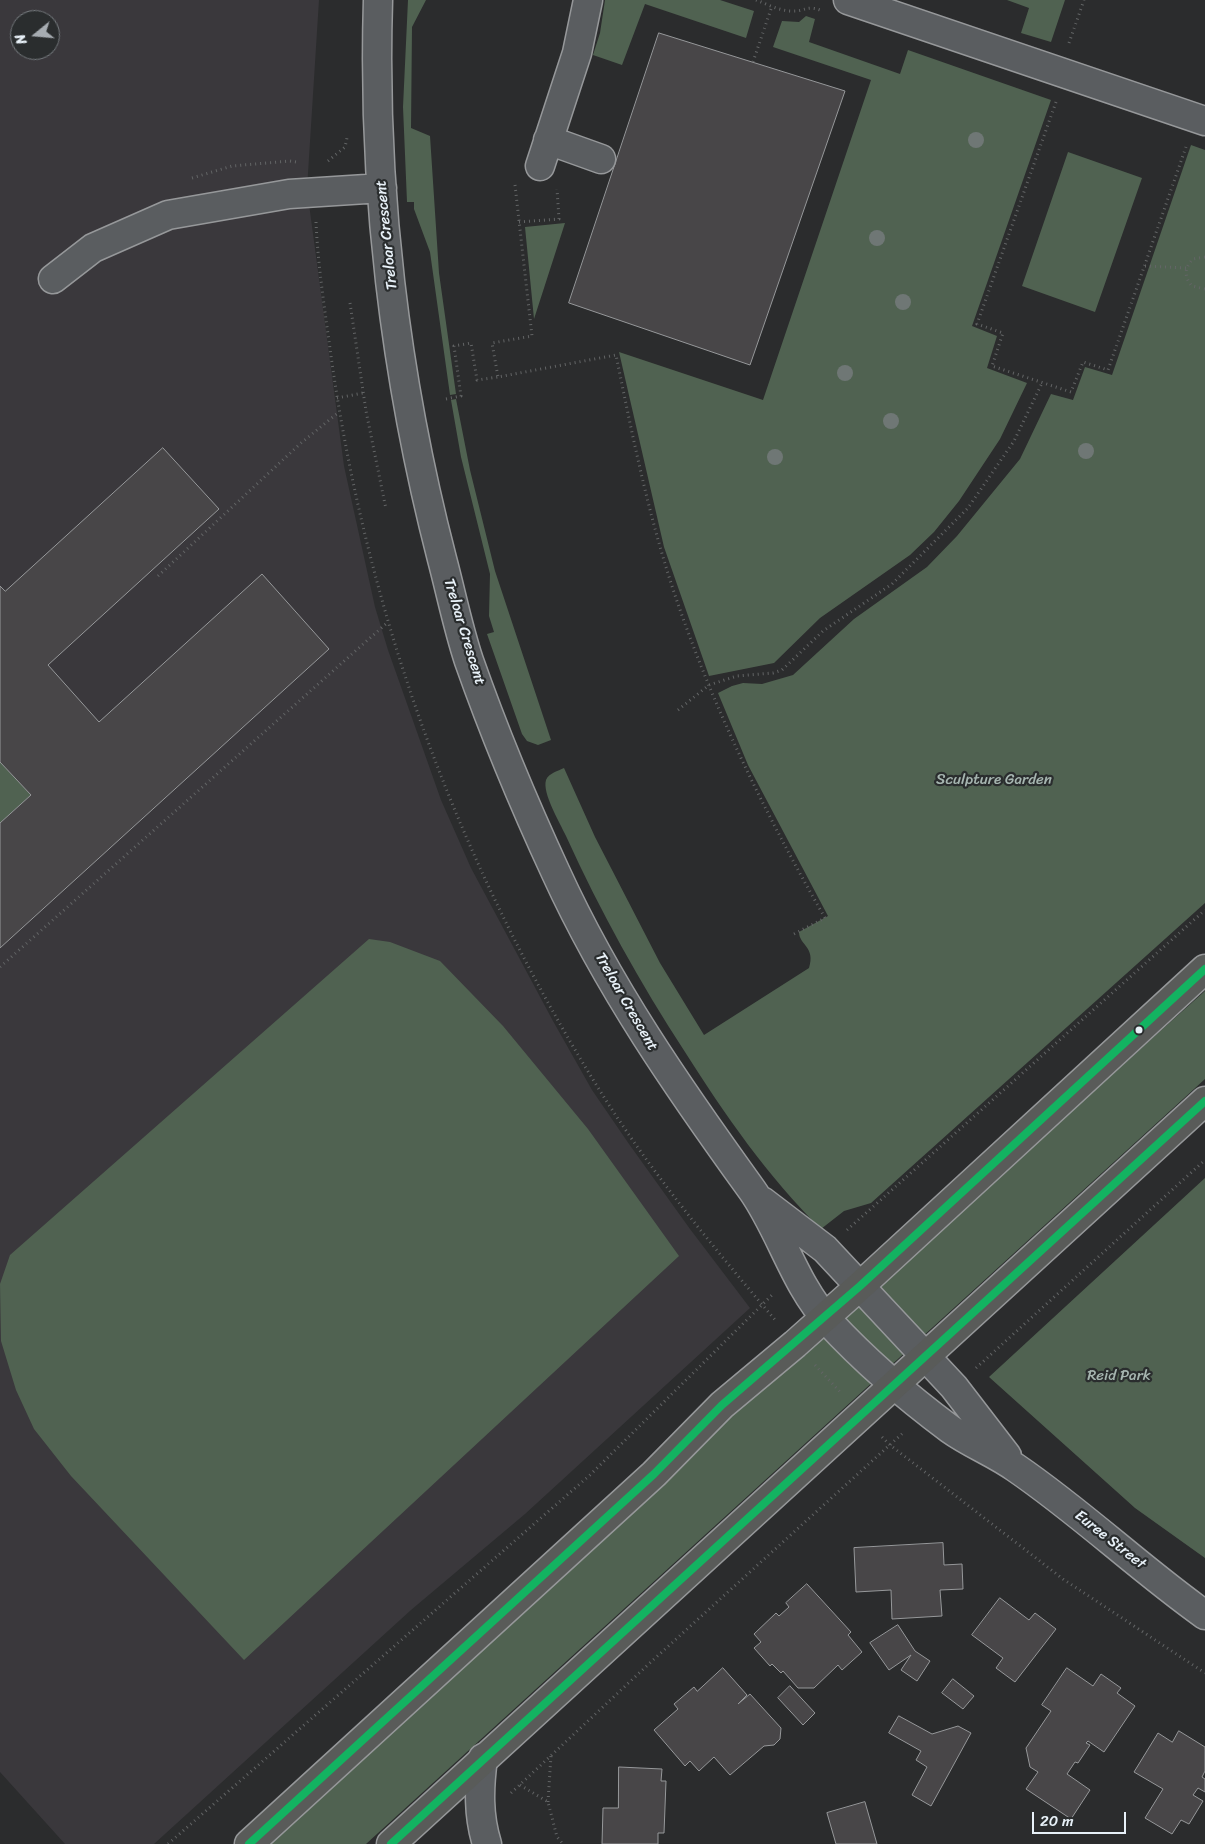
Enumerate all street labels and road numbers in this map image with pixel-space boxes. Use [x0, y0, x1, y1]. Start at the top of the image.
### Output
street label: Treloar Crescent [372, 179, 402, 291]
street label: Treloar Crescent [439, 577, 489, 687]
street label: Treloar Crescent [591, 950, 661, 1054]
street label: Euree Street [1071, 1507, 1149, 1573]

